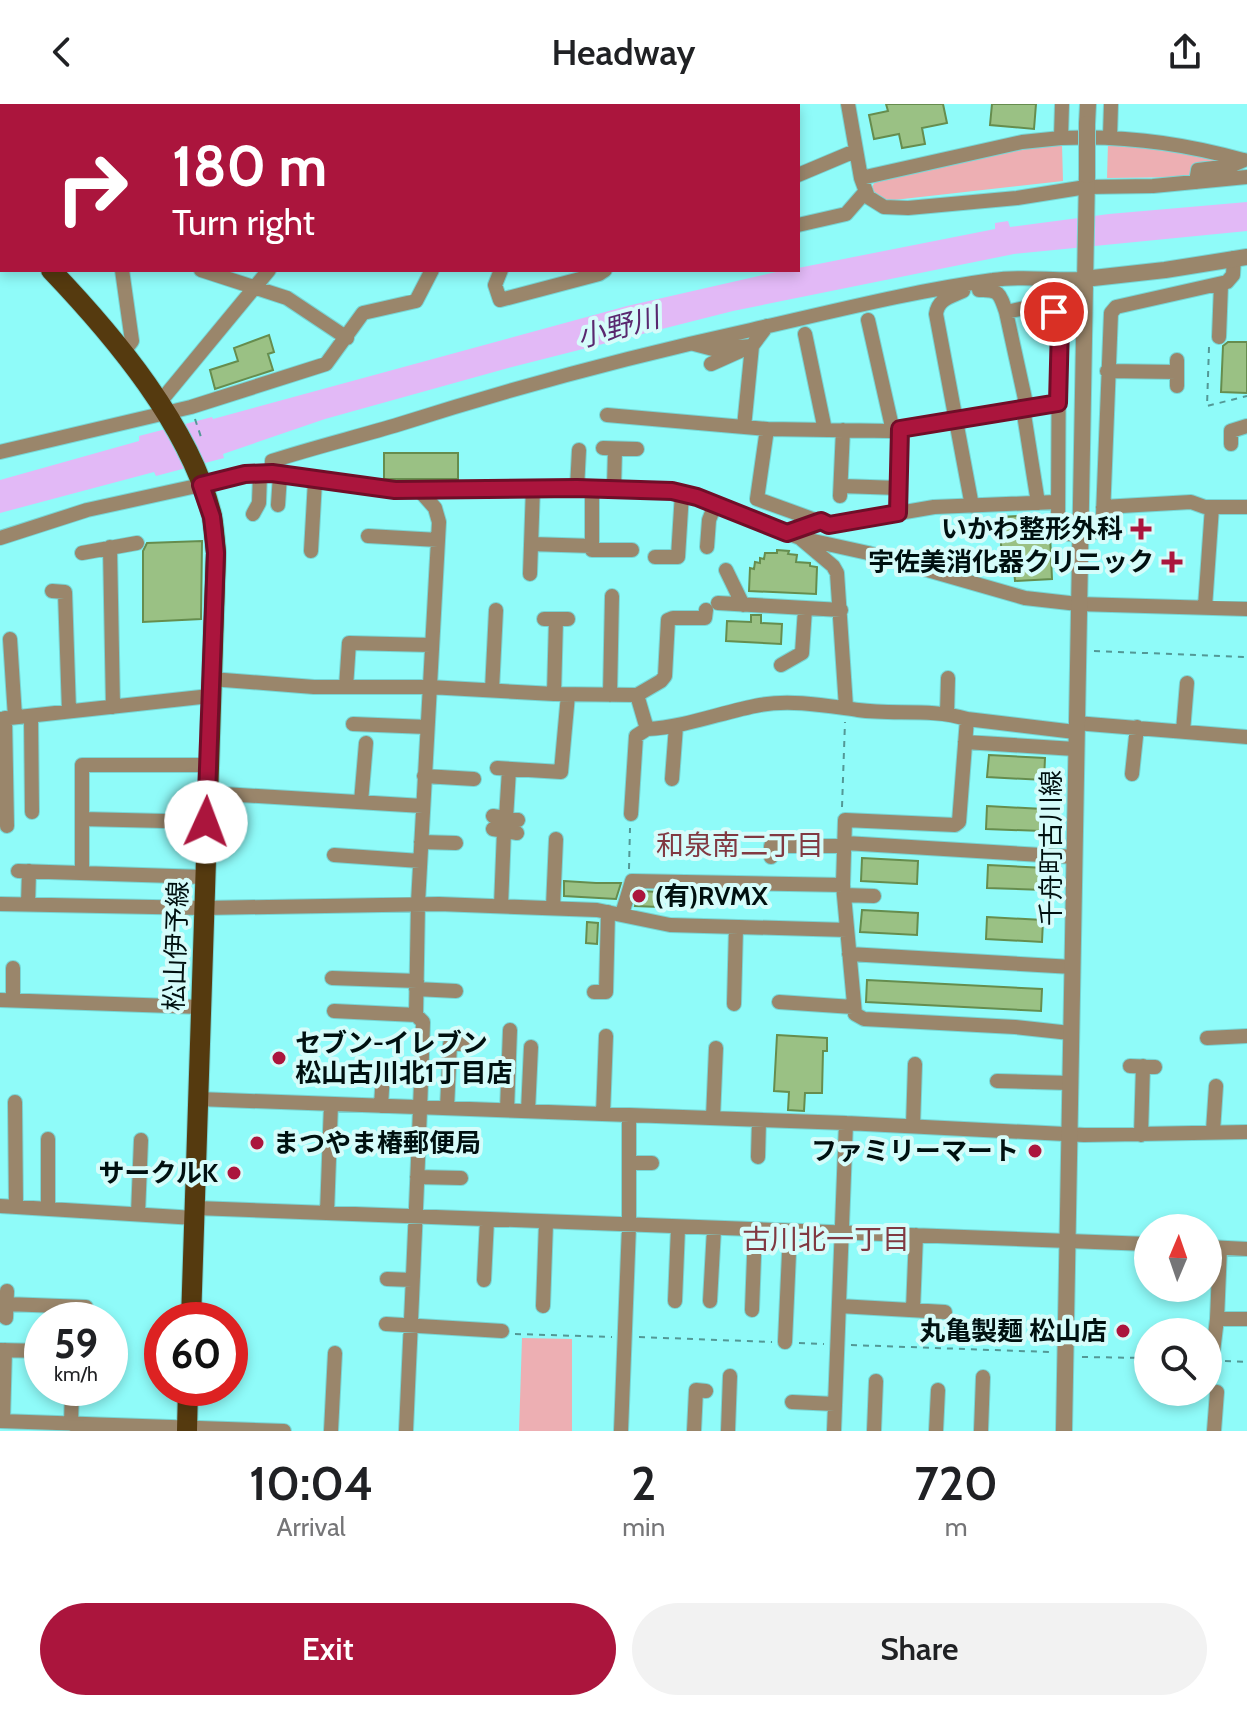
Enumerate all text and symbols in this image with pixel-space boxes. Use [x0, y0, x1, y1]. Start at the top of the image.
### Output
icon: back [40, 30, 84, 74]
text: Headway [552, 30, 695, 74]
icon: share [1163, 30, 1207, 74]
text: 180 m [172, 132, 327, 200]
icon: right [40, 136, 144, 240]
text: Turn right [172, 200, 315, 244]
pin [1020, 278, 1088, 346]
icon: arrive [1032, 290, 1076, 334]
water label: 小野川 [573, 299, 666, 354]
place label: いかわ整形外科 [941, 513, 1123, 545]
marker: いかわ整形外科 [1130, 518, 1152, 540]
place label: 宇佐美消化器クリニック [868, 546, 1154, 578]
marker: 宇佐美消化器クリニック [1161, 551, 1183, 573]
street label: 千舟町古川線 [1035, 770, 1067, 926]
position arrow [164, 780, 248, 864]
district label: 和泉南二丁目 [656, 828, 824, 862]
street label: 松山伊予線 [158, 880, 194, 1012]
place label: (有)RVMX [655, 880, 768, 912]
marker: (有)RVMX [630, 887, 648, 905]
place label: セブン-イレブン 松山古川北1丁目店 [295, 1027, 513, 1089]
marker: セブン-イレブン 松山古川北1丁目店 [270, 1049, 288, 1067]
place label: まつやま椿郵便局 [273, 1127, 481, 1159]
marker: まつやま椿郵便局 [248, 1134, 266, 1152]
place label: ファミリーマート [811, 1135, 1019, 1167]
marker: ファミリーマート [1026, 1142, 1044, 1160]
place label: サークルK [98, 1157, 219, 1189]
marker: サークルK [225, 1164, 243, 1182]
north arrow [1134, 1214, 1222, 1302]
map controls [1134, 1214, 1222, 1406]
district label: 古川北一丁目 [742, 1222, 910, 1256]
speed limit sign: 60 [144, 1302, 248, 1406]
place label: 丸亀製麺 松山店 [919, 1315, 1107, 1347]
button: search [1134, 1318, 1222, 1406]
text: 59 [54, 1319, 98, 1368]
marker: 丸亀製麺 松山店 [1114, 1322, 1132, 1340]
text: km/h [54, 1362, 98, 1386]
text: 10:04 [249, 1454, 373, 1512]
text: 2 [631, 1454, 656, 1512]
text: 720 [914, 1454, 998, 1512]
text: Arrival [277, 1511, 346, 1543]
text: min [622, 1511, 665, 1543]
text: m [945, 1511, 967, 1543]
button: Exit [40, 1603, 616, 1695]
button: Share [632, 1603, 1207, 1695]

